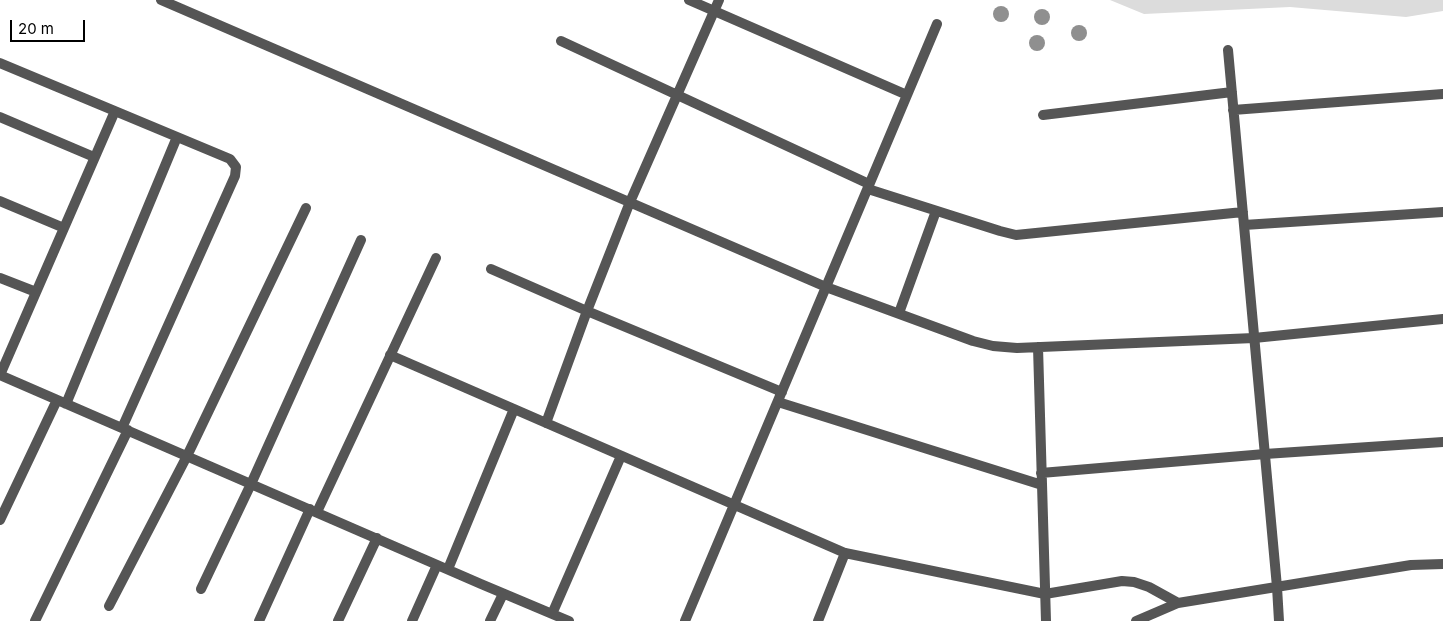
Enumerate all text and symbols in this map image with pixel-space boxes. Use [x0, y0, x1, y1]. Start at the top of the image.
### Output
scale bar [12, 10, 88, 42]
text: 20 m [18, 19, 54, 38]

